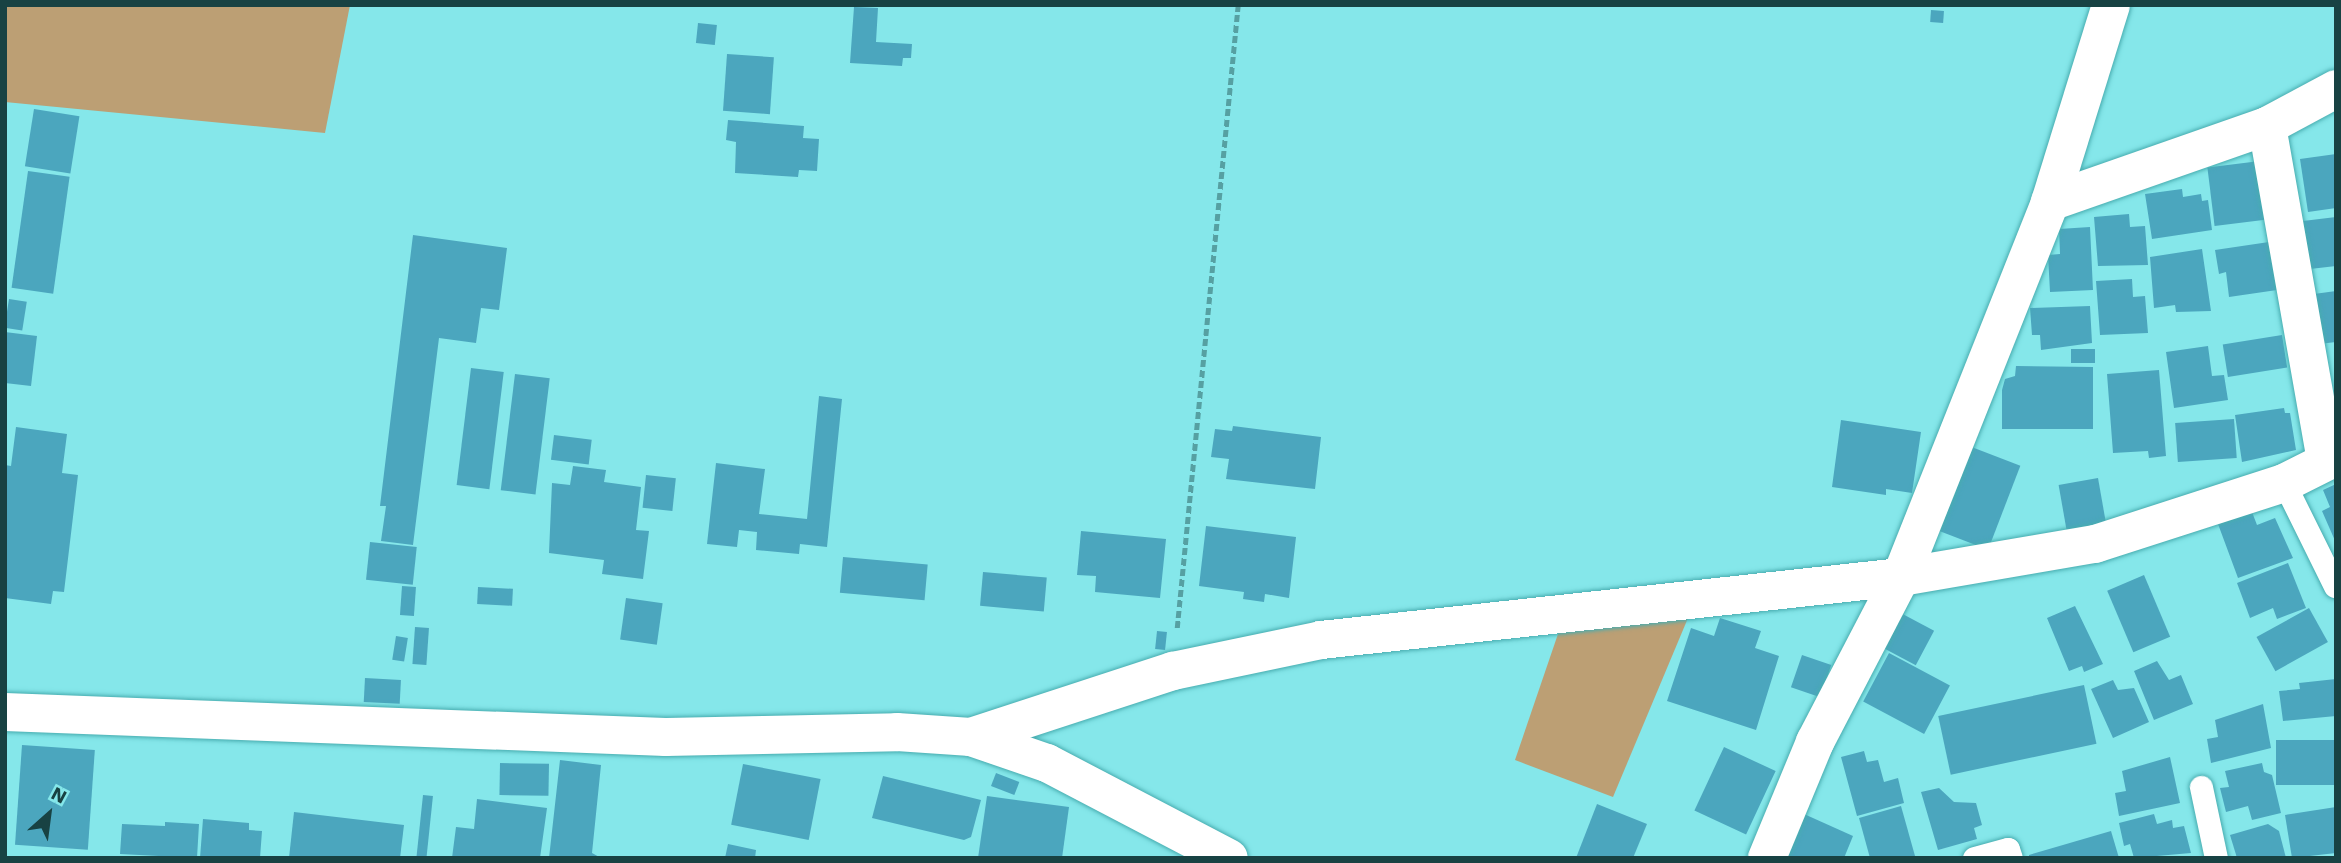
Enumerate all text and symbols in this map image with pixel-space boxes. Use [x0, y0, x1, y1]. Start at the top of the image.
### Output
north arrow [14, 779, 84, 849]
text: N [47, 782, 71, 808]

